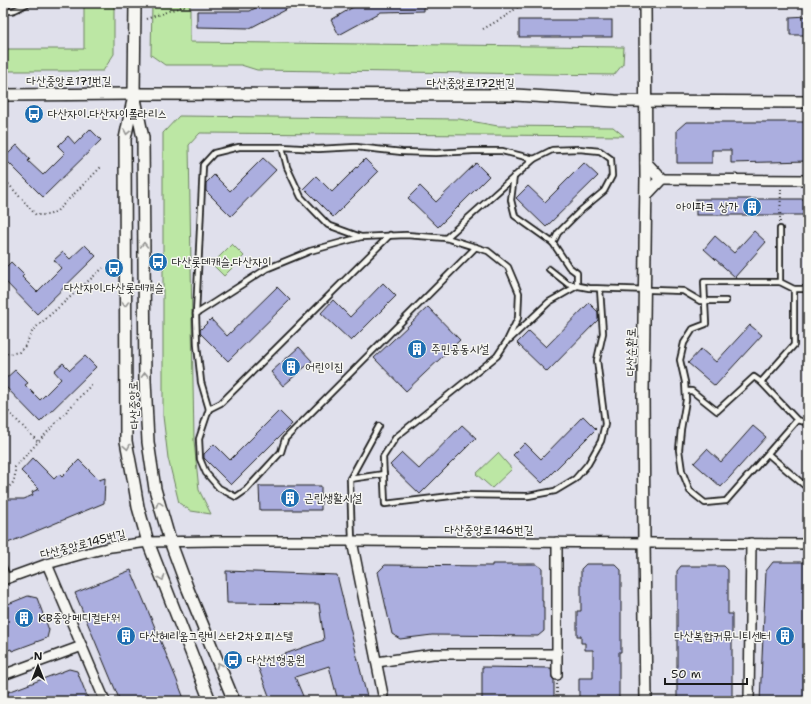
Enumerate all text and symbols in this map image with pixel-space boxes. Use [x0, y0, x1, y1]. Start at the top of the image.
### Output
street label: 다산중앙로171번길 [27, 73, 112, 89]
street label: 다산중앙로172번길 [427, 75, 515, 91]
bus stop icon: 다산자이.다산자이폴라리스 [23, 103, 45, 125]
place label: 다산자이.다산자이폴라리스 [48, 106, 167, 122]
one-way arrow [123, 129, 131, 135]
building icon: 아이파크 상가 [741, 196, 763, 218]
place label: 아이파크 상가 [676, 199, 738, 215]
one-way arrow [140, 242, 148, 248]
bus stop icon: 다산롯데캐슬.다산자이 [147, 251, 169, 273]
place label: 다산롯데캐슬.다산자이 [172, 254, 272, 270]
bus stop icon: 다산자이.다산롯데캐슬 [103, 257, 125, 279]
place label: 다산자이.다산롯데캐슬 [64, 280, 164, 296]
one-way arrow [121, 301, 129, 307]
street label: 다산순환로 [623, 328, 639, 376]
building icon: 주민공동시설 [406, 338, 428, 360]
place label: 주민공동시설 [431, 341, 489, 357]
building icon: 어린이집 [280, 356, 302, 378]
place label: 어린이집 [305, 359, 344, 375]
one-way arrow [141, 372, 149, 378]
street label: 다산중앙로 [125, 381, 143, 429]
one-way arrow [122, 444, 131, 451]
building icon: 근린생활시설 [279, 487, 301, 509]
place label: 근린생활시설 [304, 490, 362, 506]
one-way arrow [155, 501, 164, 508]
street label: 다산중앙로146번길 [445, 522, 534, 538]
street label: 다산중앙로145번길 [39, 526, 128, 562]
one-way arrow [157, 575, 165, 582]
building icon: KB중앙메디컬타워 [13, 607, 35, 629]
place label: KB중앙메디컬타워 [38, 610, 120, 626]
building icon: 다산헤리움그랑비스타2차오피스텔 [115, 625, 137, 647]
building icon: 다산복합커뮤니티센터 [774, 625, 796, 647]
place label: 다산헤리움그랑비스타2차오피스텔 [140, 628, 294, 644]
place label: 다산복합커뮤니티센터 [674, 628, 771, 644]
north arrow [18, 646, 58, 686]
text: N [34, 649, 43, 664]
bus stop icon: 다산선형공원 [222, 649, 244, 671]
place label: 다산선형공원 [247, 652, 305, 668]
scale bar [665, 660, 747, 686]
one-way arrow [216, 662, 224, 669]
text: 50 m [671, 666, 701, 682]

